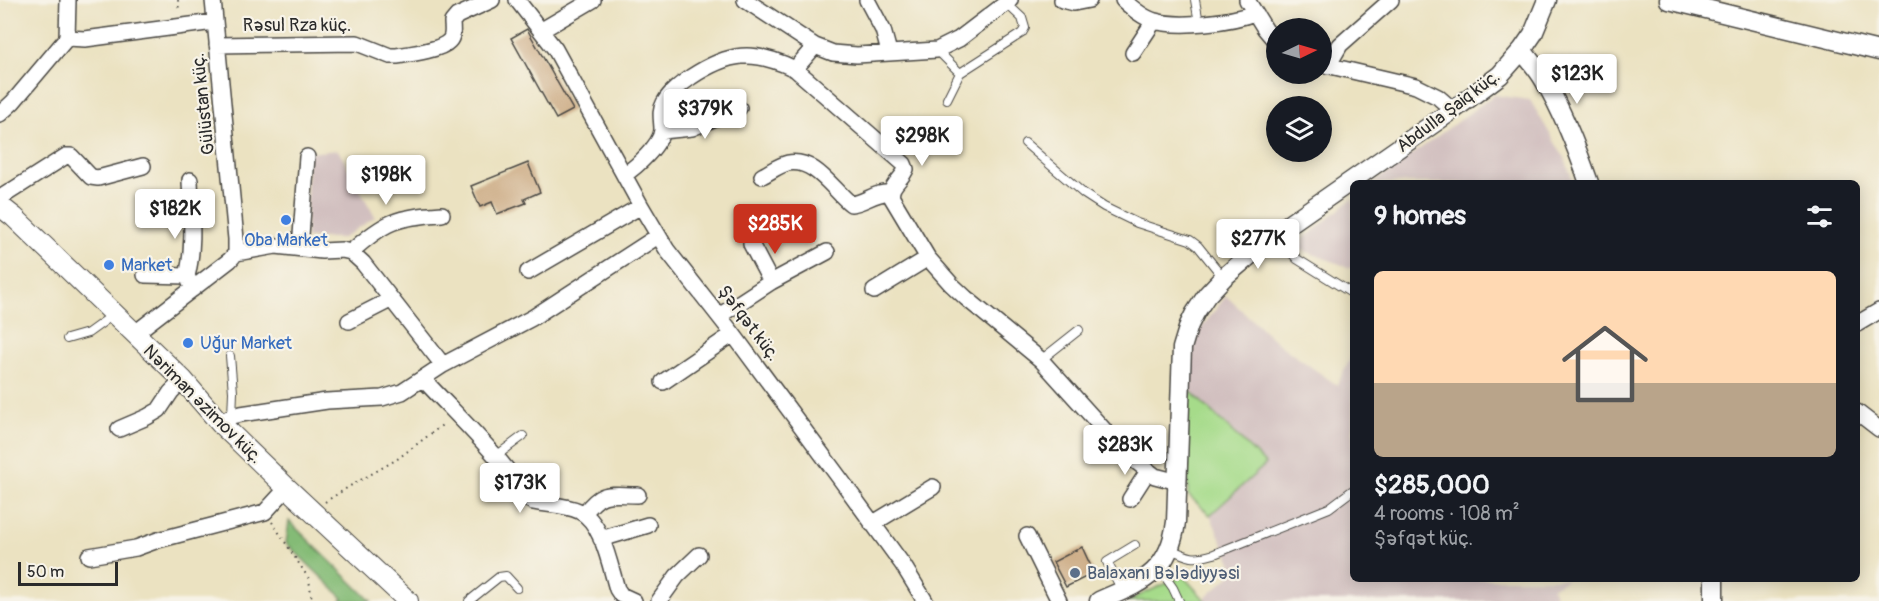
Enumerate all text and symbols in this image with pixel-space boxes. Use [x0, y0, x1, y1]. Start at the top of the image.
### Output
street label: Rəsul Rza küç. [243, 14, 351, 37]
north arrow [1266, 18, 1332, 84]
map controls [1266, 18, 1332, 162]
street label: Gülüstan küç. [187, 52, 220, 156]
pin: $123K [1535, 54, 1619, 105]
text: $123K [1551, 61, 1603, 86]
street label: Abdulla Şaiq küç. [1392, 65, 1505, 158]
pin: $379K [663, 89, 747, 140]
text: $379K [678, 96, 732, 121]
button: layers [1266, 96, 1332, 162]
pin: $298K [880, 116, 964, 167]
text: $298K [895, 123, 949, 148]
pin: $198K [344, 155, 428, 206]
text: $198K [360, 162, 412, 187]
pin: $182K [133, 189, 217, 240]
text: $182K [149, 196, 201, 221]
text: 9 homes [1374, 200, 1466, 232]
icon: filters [1803, 200, 1836, 233]
pin: $285K [733, 204, 817, 255]
text: $285K [748, 211, 803, 236]
marker: Oba Market [279, 213, 293, 227]
pin: $277K [1216, 219, 1300, 270]
text: $277K [1230, 226, 1286, 251]
place label: Oba Market [244, 229, 329, 252]
place label: Market [121, 254, 173, 277]
marker: Market [102, 258, 116, 272]
street label: Şəfqət küç. [713, 281, 785, 366]
icon: home [1551, 310, 1659, 418]
place label: Uğur Market [200, 332, 293, 355]
marker: Uğur Market [181, 336, 195, 350]
street label: Nəriman Əzimov küç. [138, 340, 267, 469]
pin: $283K [1083, 425, 1167, 476]
text: $283K [1097, 432, 1153, 457]
pin: $173K [478, 463, 562, 514]
text: $285,000 [1374, 469, 1490, 501]
text: $173K [494, 470, 546, 495]
text: 4 rooms · 108 m² [1374, 501, 1520, 526]
text: Şəfqət küç. [1374, 526, 1473, 551]
scale bar [18, 559, 118, 586]
text: 50 m [27, 562, 64, 582]
place label: Balaxanı Bələdiyyəsi [1087, 562, 1240, 585]
marker: Balaxanı Bələdiyyəsi [1068, 566, 1082, 580]

